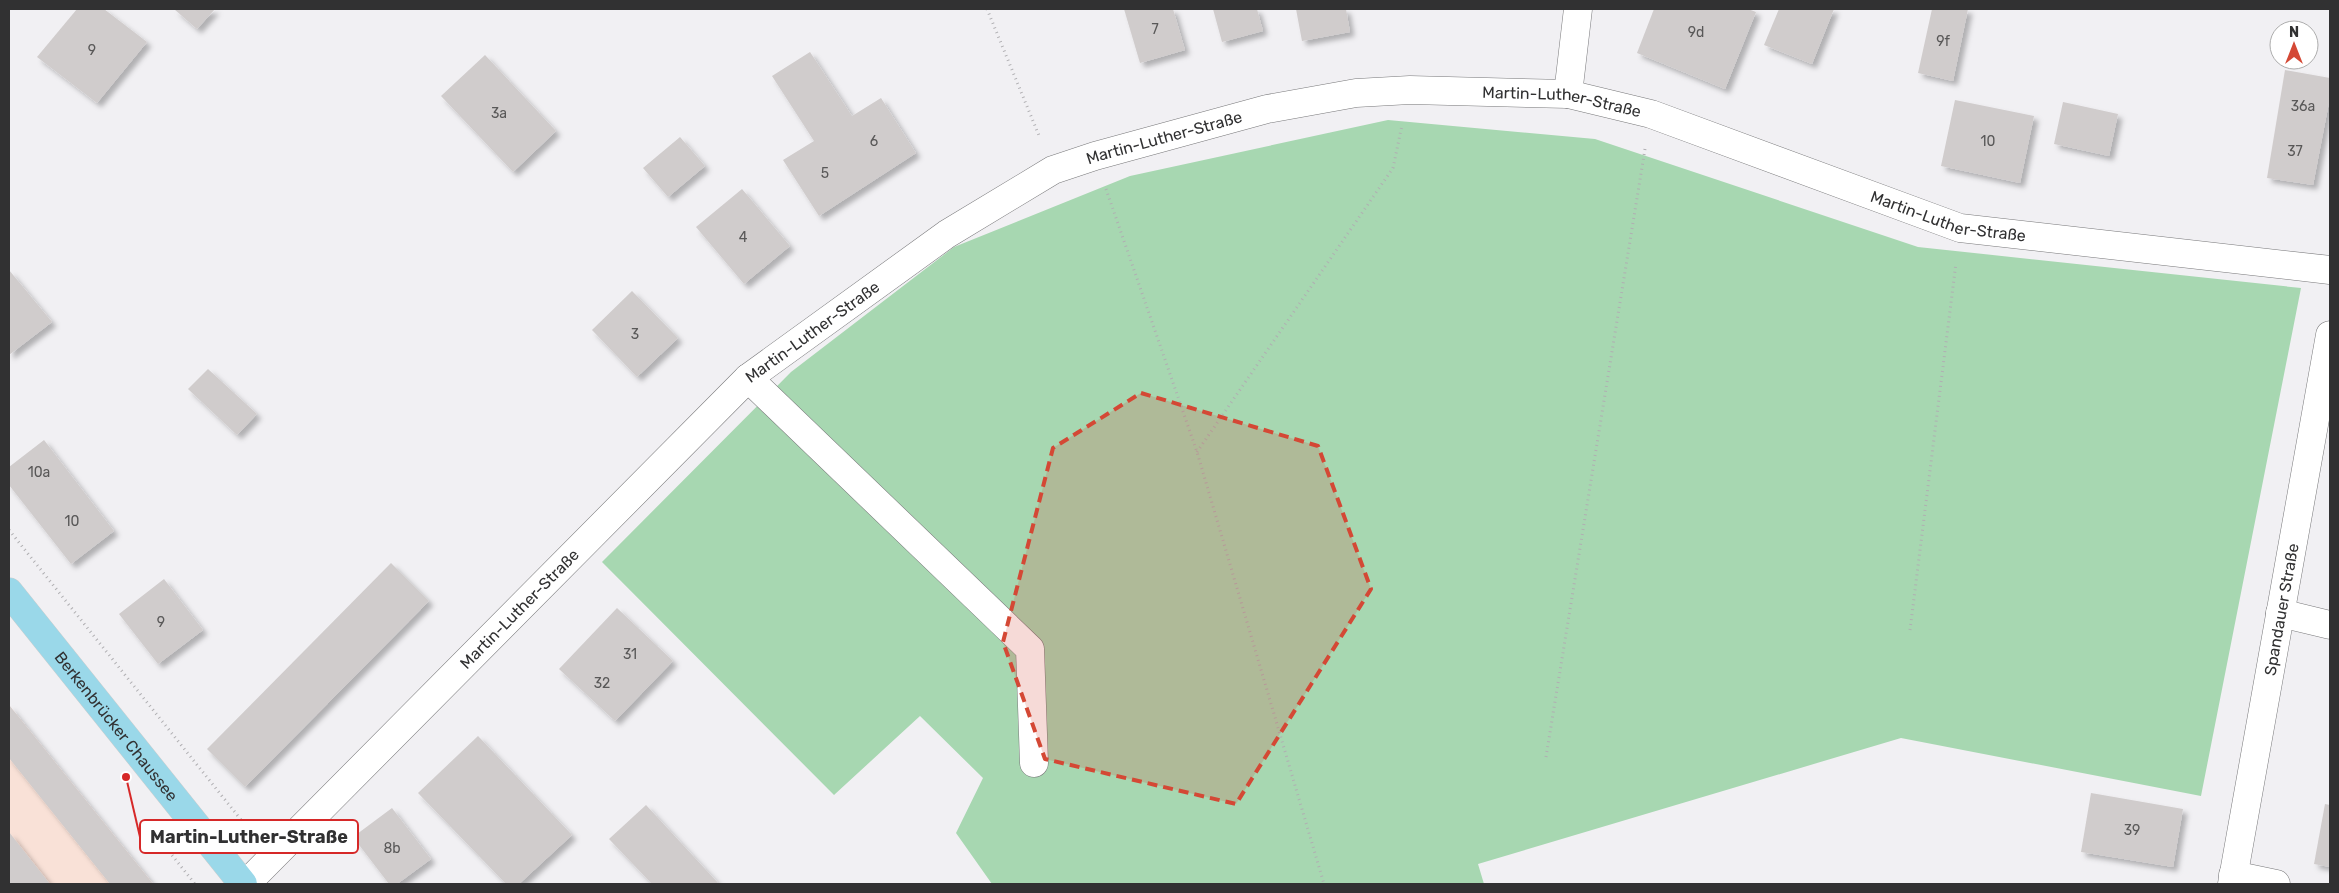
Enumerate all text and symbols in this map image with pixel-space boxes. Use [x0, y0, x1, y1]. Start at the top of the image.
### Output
north arrow [2269, 20, 2319, 70]
house number: 7 [1151, 21, 1159, 38]
house number: 9d [1688, 24, 1704, 41]
text: N [2289, 24, 2299, 41]
house number: 9f [1936, 33, 1950, 50]
house number: 9 [88, 42, 96, 59]
street label: Martin-Luther-Straße [1482, 82, 1643, 121]
house number: 36a [2291, 98, 2315, 115]
house number: 3a [491, 105, 507, 122]
street label: Martin-Luther-Straße [1084, 107, 1244, 168]
house number: 6 [870, 133, 878, 150]
house number: 10 [1981, 133, 1996, 150]
house number: 37 [2287, 143, 2303, 160]
house number: 5 [821, 165, 829, 182]
street label: Martin-Luther-Straße [1868, 186, 2027, 245]
house number: 4 [739, 229, 748, 246]
street label: Martin-Luther-Straße [741, 277, 883, 386]
house number: 3 [631, 326, 639, 343]
house number: 10a [28, 464, 50, 481]
house number: 10 [65, 513, 80, 530]
street label: Spandauer Straße [2260, 542, 2302, 677]
street label: Martin-Luther-Straße [456, 545, 583, 672]
house number: 9 [157, 614, 165, 631]
house number: 31 [623, 646, 637, 663]
street label: Berkenbrücker Chaussee [51, 648, 182, 805]
house number: 32 [594, 675, 610, 692]
callout: Martin-Luther-Straße [140, 820, 358, 853]
house number: 39 [2124, 822, 2140, 839]
text: Martin-Luther-Straße [150, 826, 348, 848]
house number: 8b [383, 840, 401, 857]

